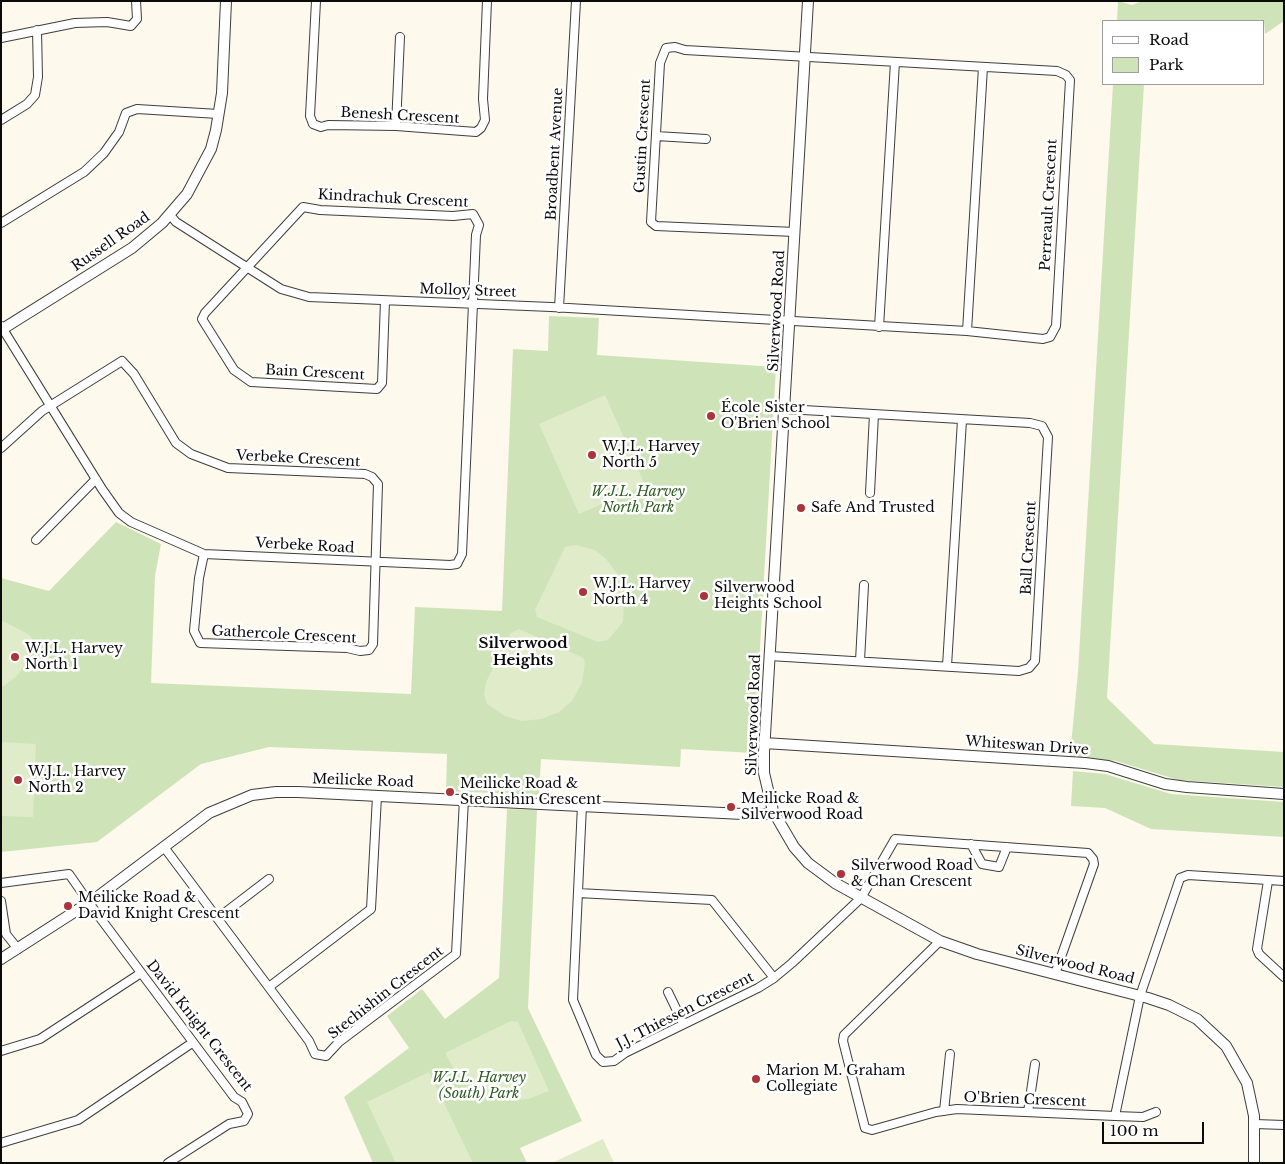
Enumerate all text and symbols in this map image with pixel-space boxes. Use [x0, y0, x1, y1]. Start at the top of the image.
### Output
legend [1102, 20, 1265, 85]
text: Road [1149, 30, 1189, 49]
text: Park [1149, 55, 1184, 74]
street label: Gustin Crescent [632, 79, 654, 193]
street label: Broadbent Avenue [543, 87, 567, 221]
street label: Benesh Crescent [340, 104, 460, 128]
street label: Perreault Crescent [1037, 139, 1061, 271]
street label: Kindrachuk Crescent [317, 187, 469, 211]
street label: Russell Road [69, 209, 153, 275]
street label: Silverwood Road [765, 250, 789, 372]
street label: Molloy Street [419, 281, 517, 301]
street label: Bain Crescent [265, 362, 365, 384]
place label: École Sister O'Brien School [721, 400, 830, 432]
marker: École Sister O'Brien School [705, 410, 717, 422]
place label: W.J.L. Harvey North 5 [602, 439, 700, 472]
street label: Verbeke Crescent [235, 447, 361, 471]
marker: W.J.L. Harvey North 5 [586, 449, 598, 461]
park label: W.J.L. Harvey North Park [591, 484, 685, 516]
place label: Safe And Trusted [811, 500, 935, 516]
street label: Ball Crescent [1018, 501, 1040, 595]
marker: Safe And Trusted [795, 502, 807, 514]
street label: Verbeke Road [255, 535, 355, 557]
place label: W.J.L. Harvey North 4 [593, 576, 691, 608]
place label: Silverwood Heights School [714, 580, 822, 612]
marker: W.J.L. Harvey North 4 [577, 586, 589, 598]
marker: Silverwood Heights School [698, 590, 710, 602]
street label: Gathercole Crescent [211, 623, 357, 647]
district label: Silverwood Heights [478, 635, 568, 670]
place label: W.J.L. Harvey North 1 [25, 641, 123, 674]
marker: W.J.L. Harvey North 1 [9, 651, 21, 663]
street label: Silverwood Road [743, 654, 765, 776]
street label: Whiteswan Drive [965, 733, 1089, 759]
place label: W.J.L. Harvey North 2 [28, 764, 126, 796]
street label: Meilicke Road [312, 771, 414, 791]
marker: W.J.L. Harvey North 2 [12, 774, 24, 786]
place label: Meilicke Road & Stechishin Crescent [460, 776, 601, 809]
marker: Meilicke Road & Stechishin Crescent [444, 786, 456, 798]
place label: Meilicke Road & Silverwood Road [741, 791, 863, 824]
marker: Meilicke Road & Silverwood Road [725, 801, 737, 813]
place label: Silverwood Road & Chan Crescent [851, 858, 973, 890]
marker: Silverwood Road & Chan Crescent [835, 868, 847, 880]
place label: Meilicke Road & David Knight Crescent [78, 890, 240, 922]
marker: Meilicke Road & David Knight Crescent [62, 900, 74, 912]
street label: Silverwood Road [1014, 942, 1136, 988]
street label: Stechishin Crescent [325, 943, 447, 1043]
street label: David Knight Crescent [143, 957, 255, 1095]
street label: J.J. Thiessen Crescent [613, 969, 757, 1053]
place label: Marion M. Graham Collegiate [766, 1063, 905, 1096]
park label: W.J.L. Harvey (South) Park [432, 1070, 526, 1102]
marker: Marion M. Graham Collegiate [750, 1073, 762, 1085]
street label: O'Brien Crescent [963, 1089, 1087, 1111]
scale bar [1105, 1112, 1208, 1144]
text: 100 m [1110, 1121, 1159, 1140]

